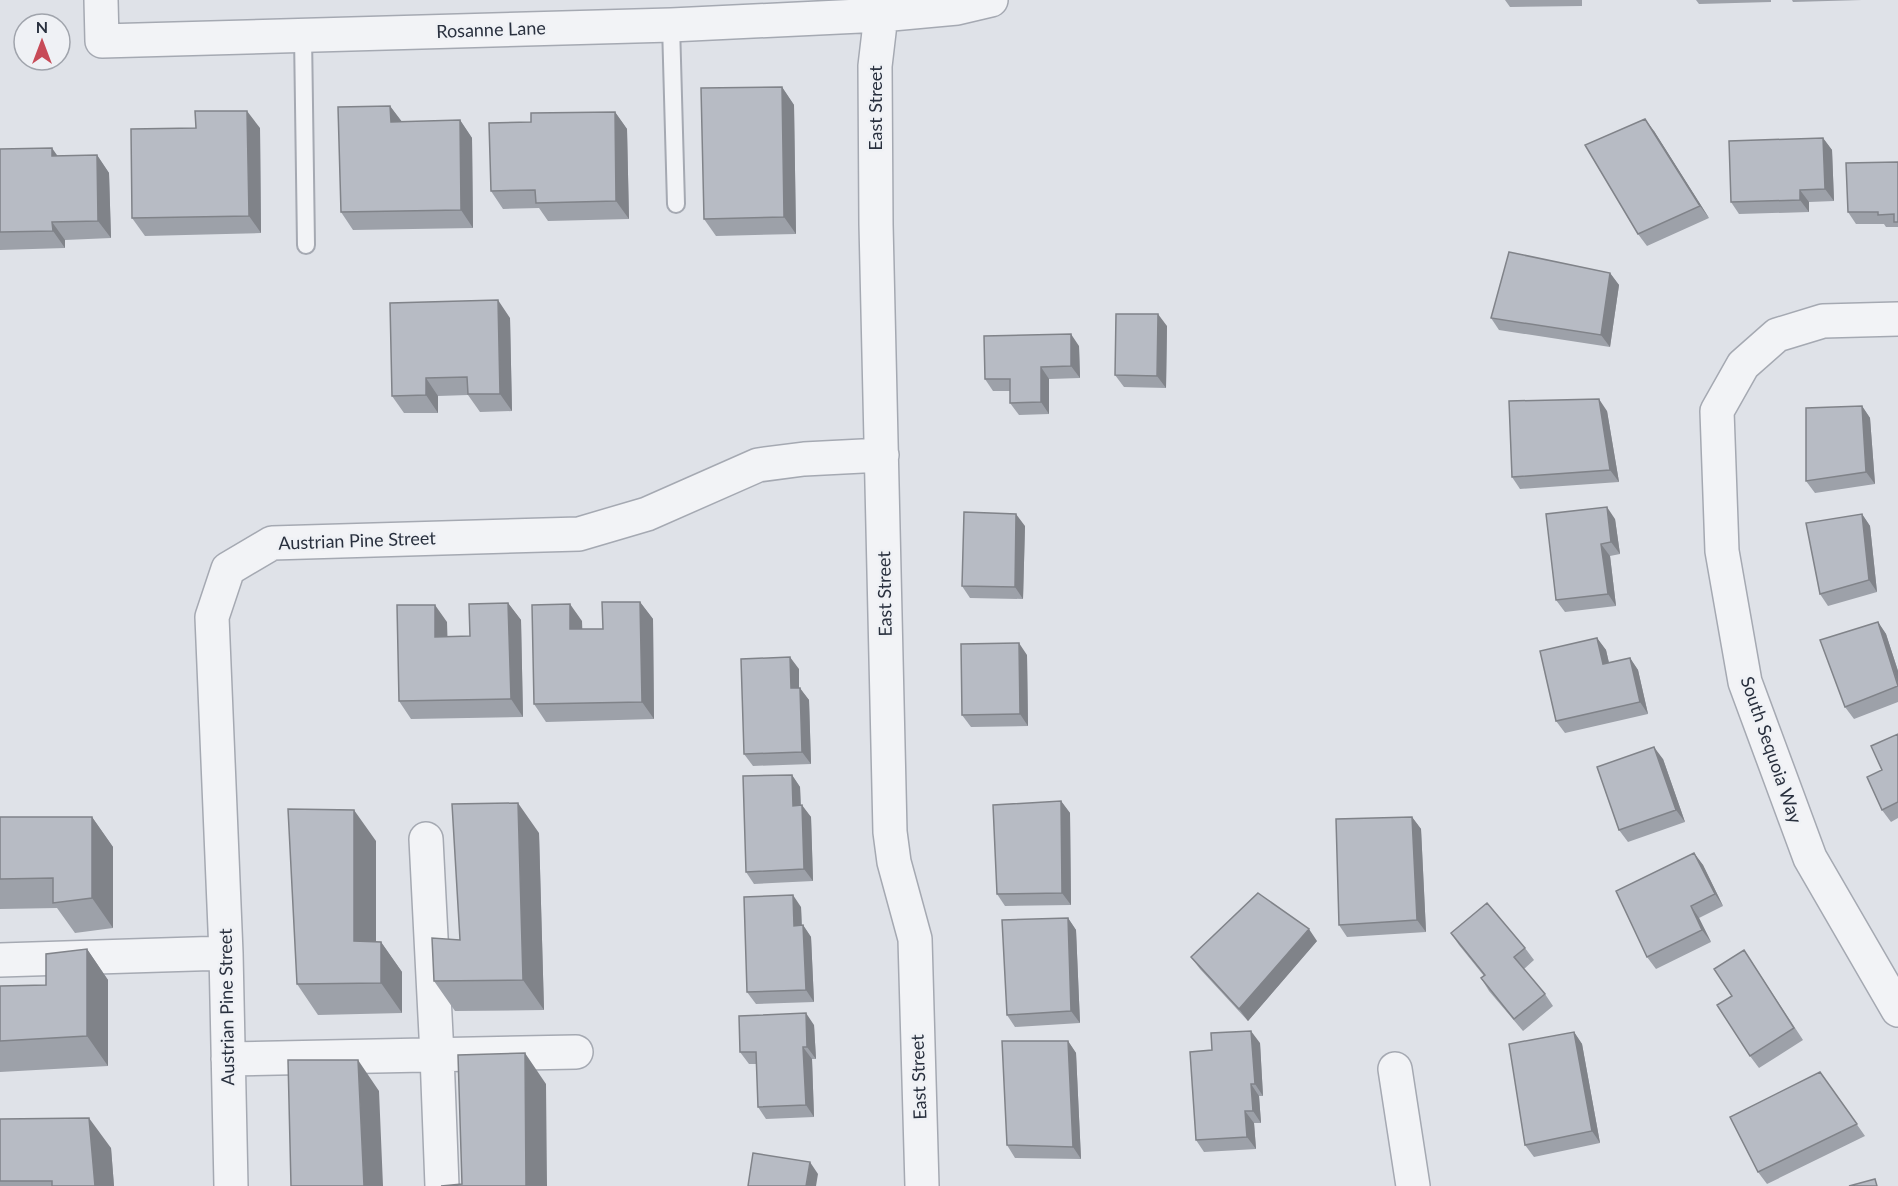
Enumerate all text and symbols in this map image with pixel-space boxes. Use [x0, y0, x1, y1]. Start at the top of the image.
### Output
north arrow [12, 12, 72, 72]
street label: Rosanne Lane [436, 16, 546, 42]
text: N [36, 17, 48, 36]
street label: East Street [864, 65, 886, 151]
street label: Austrian Pine Street [278, 526, 437, 554]
street label: East Street [872, 551, 896, 637]
street label: South Sequoia Way [1736, 673, 1808, 827]
street label: Austrian Pine Street [214, 928, 238, 1086]
street label: East Street [905, 1033, 930, 1120]

